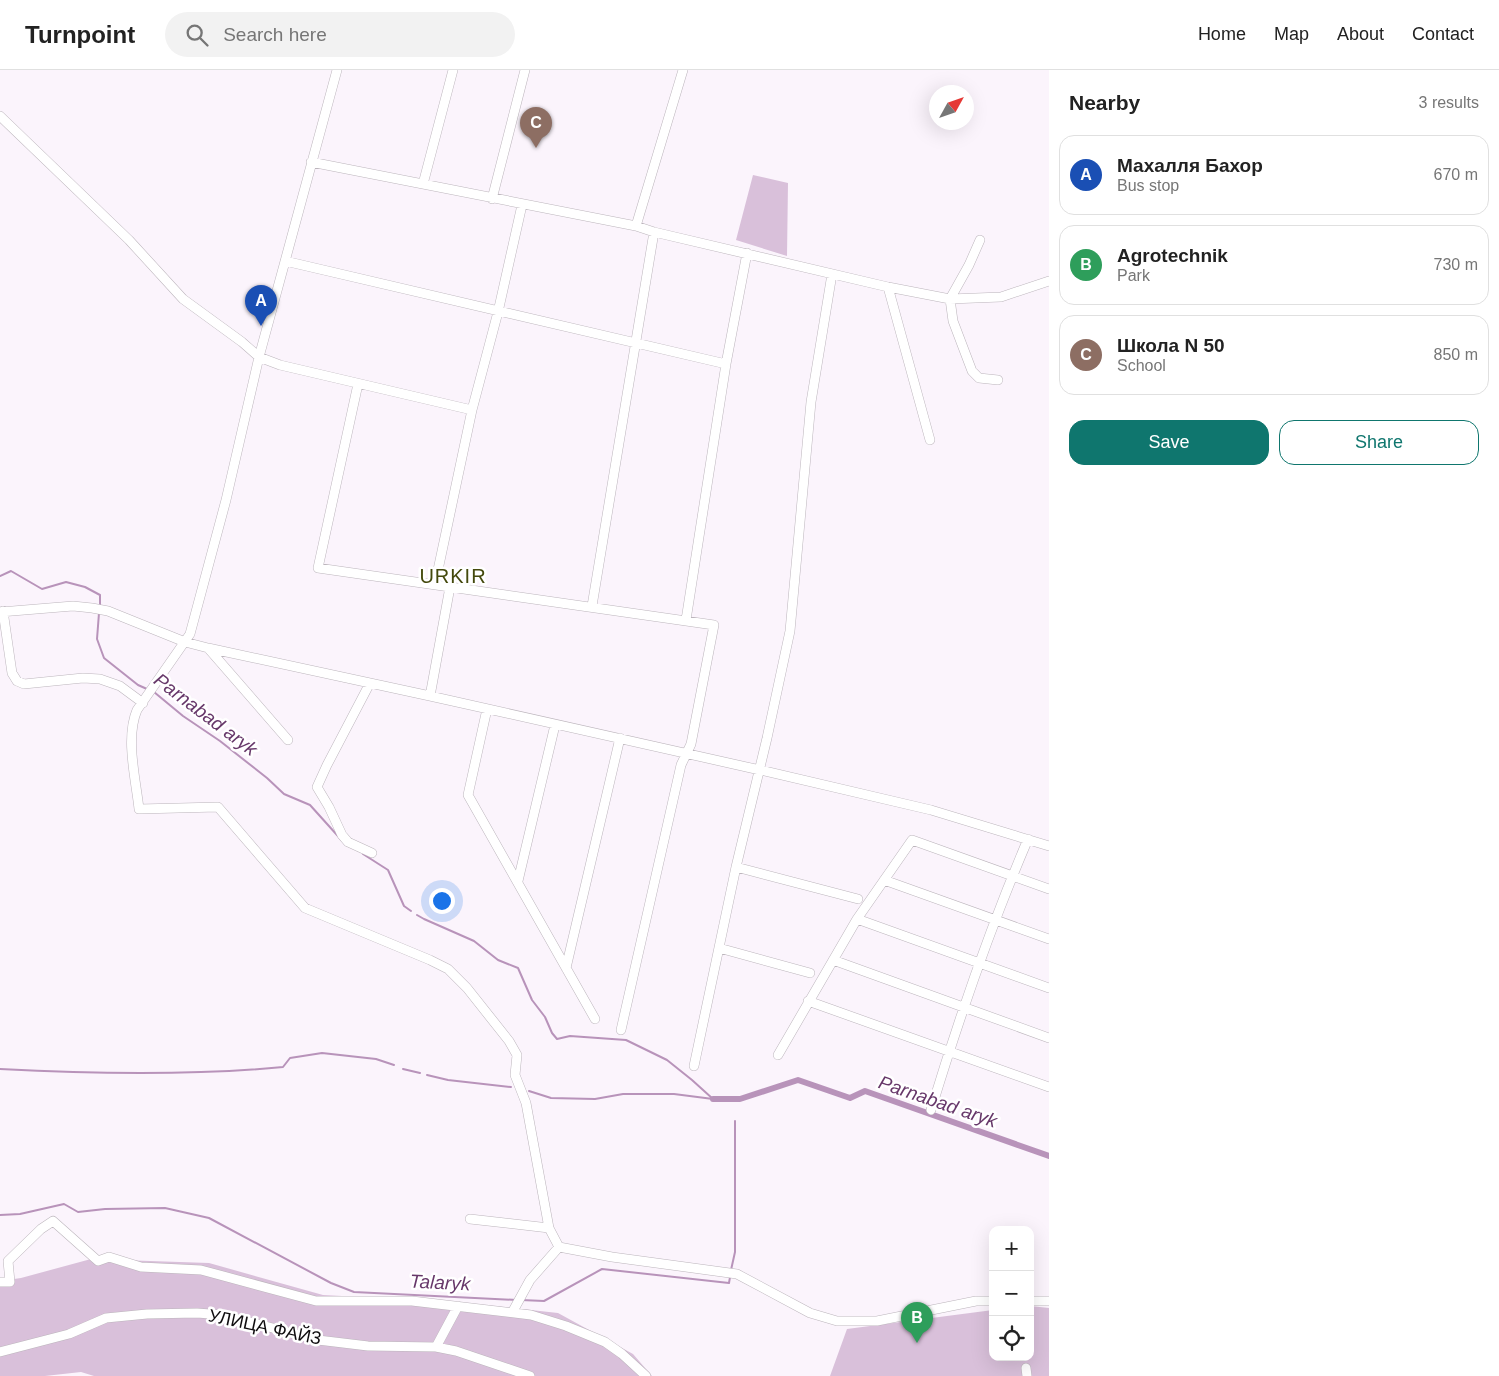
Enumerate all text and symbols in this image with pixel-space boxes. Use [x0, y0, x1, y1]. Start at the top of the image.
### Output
search box [165, 12, 515, 57]
text: Turnpoint [25, 21, 135, 48]
icon: search [183, 21, 211, 49]
text: Search here [223, 24, 327, 45]
text: Home [1198, 24, 1246, 44]
text: Map [1274, 24, 1309, 44]
text: About [1337, 24, 1384, 44]
text: Contact [1412, 24, 1474, 44]
north arrow [929, 85, 974, 130]
text: Nearby [1069, 91, 1140, 114]
text: 3 results [1419, 94, 1479, 111]
pin: C [520, 107, 552, 148]
text: Махалля Бахор [1117, 155, 1263, 176]
text: A [1080, 166, 1092, 183]
text: 670 m [1434, 166, 1478, 183]
text: Bus stop [1117, 177, 1179, 194]
text: Agrotechnik [1117, 245, 1228, 266]
text: B [1080, 256, 1092, 273]
text: 730 m [1434, 256, 1478, 273]
text: Park [1117, 267, 1150, 284]
pin: A [245, 285, 277, 326]
text: Школа N 50 [1117, 335, 1225, 356]
text: C [1080, 346, 1092, 363]
text: 850 m [1434, 346, 1478, 363]
text: School [1117, 357, 1166, 374]
button: Save [1069, 420, 1269, 465]
button: Share [1279, 420, 1479, 465]
district label: URKIR [419, 565, 487, 587]
water label: Parnabad aryk [150, 669, 263, 761]
your location [429, 888, 455, 914]
water label: Parnabad aryk [876, 1071, 1001, 1132]
map controls [989, 1226, 1034, 1361]
button: + [989, 1226, 1034, 1271]
water label: Talaryk [409, 1270, 472, 1295]
button: − [989, 1271, 1034, 1316]
pin: B [901, 1302, 933, 1343]
street label: УЛИЦА ФАЙЗ [207, 1304, 324, 1349]
button: locate [989, 1316, 1034, 1361]

